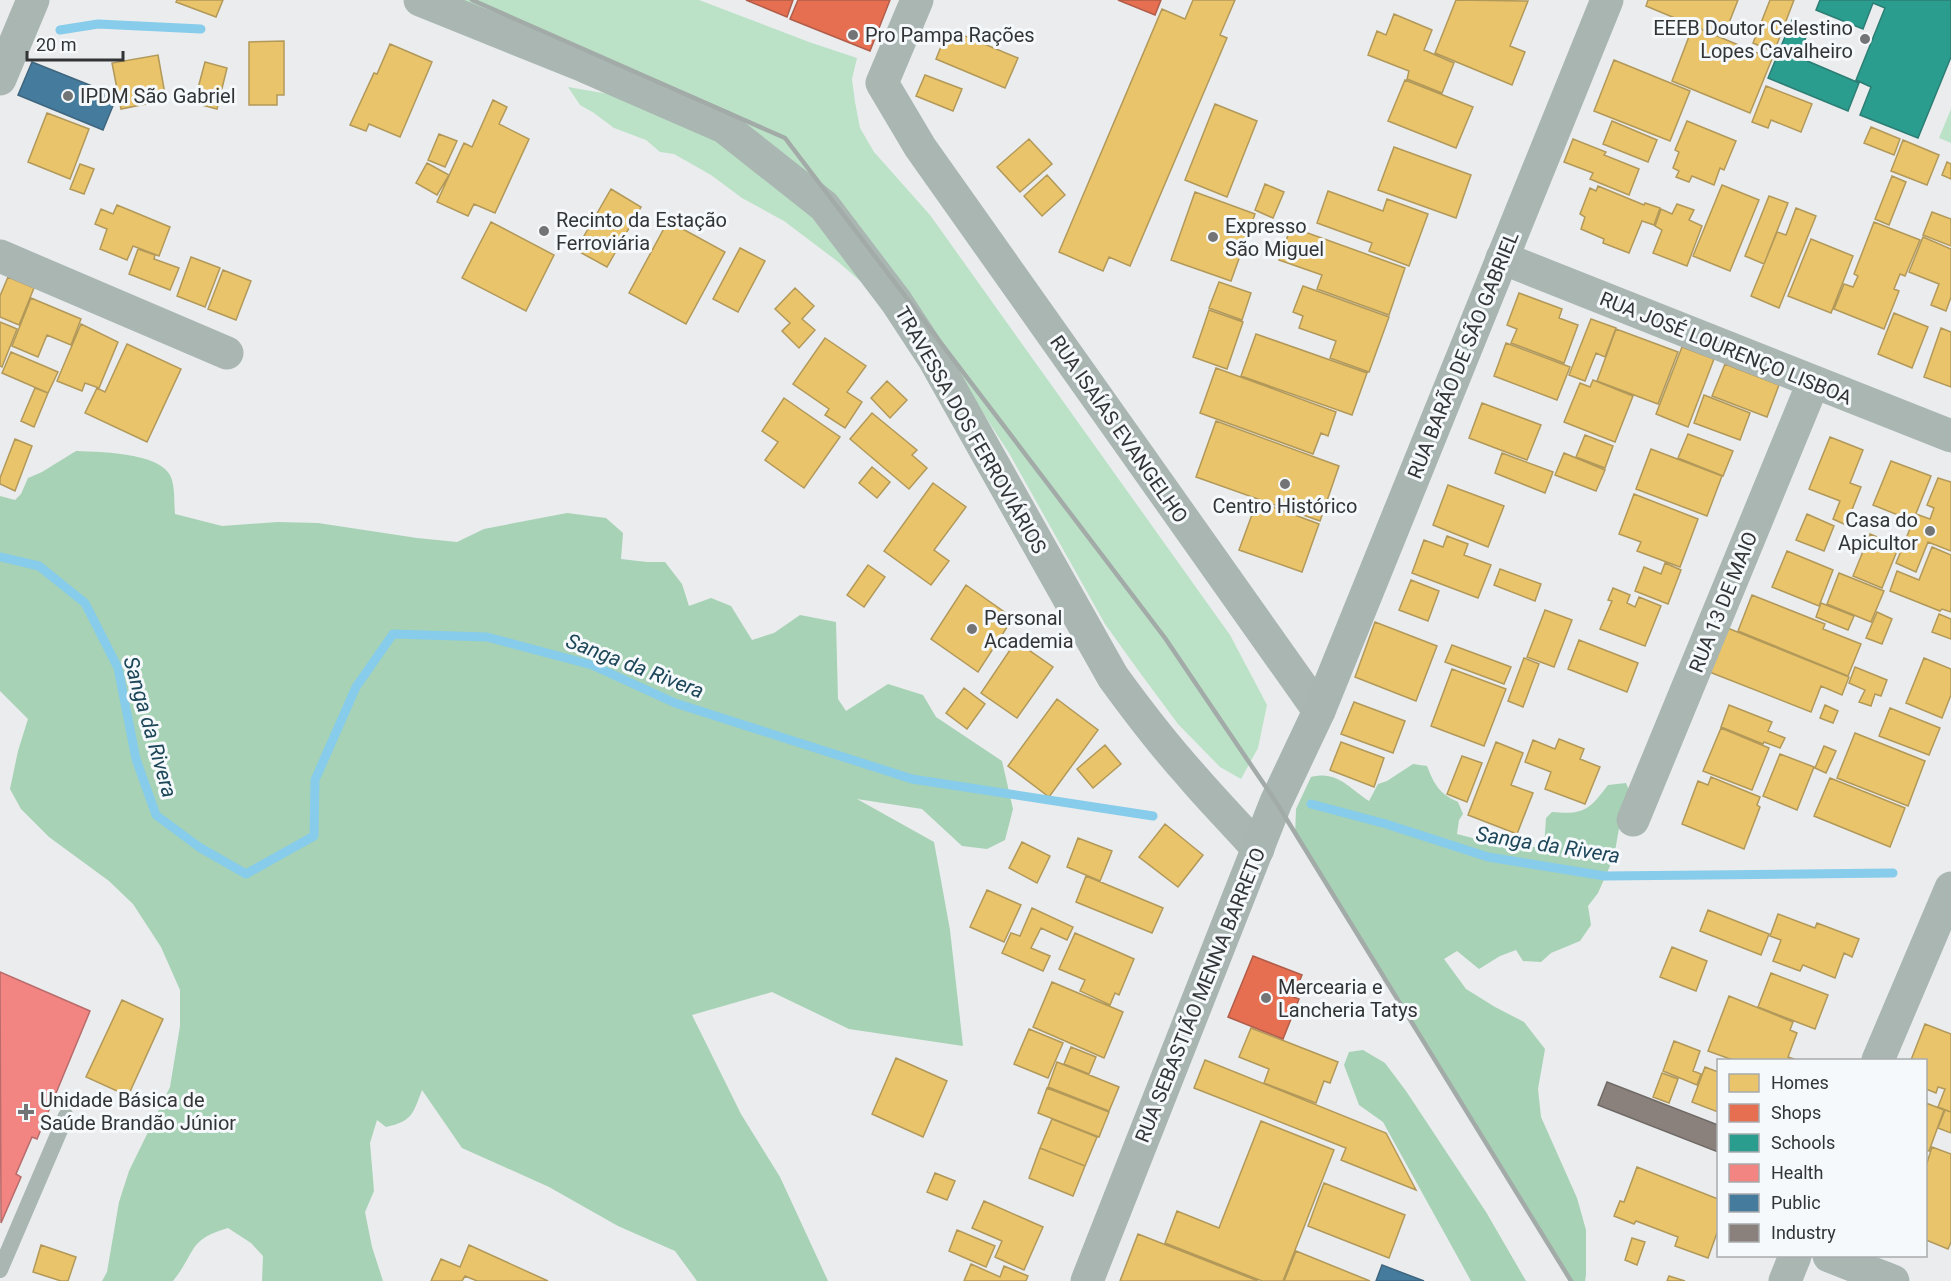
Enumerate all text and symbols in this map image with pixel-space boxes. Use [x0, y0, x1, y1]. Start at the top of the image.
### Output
place label: EEEB Doutor Celestino Lopes Cavalheiro [1653, 16, 1853, 63]
place label: Pro Pampa Rações [865, 23, 1035, 47]
scale bar [27, 24, 123, 62]
marker: Pro Pampa Rações [846, 28, 860, 42]
marker: EEEB Doutor Celestino Lopes Cavalheiro [1858, 32, 1872, 46]
text: 20 m [36, 34, 76, 55]
place label: IPDM São Gabriel [80, 84, 236, 108]
marker: IPDM São Gabriel [61, 89, 75, 103]
place label: Recinto da Estação Ferroviária [556, 208, 727, 255]
place label: Expresso São Miguel [1225, 214, 1324, 261]
marker: Recinto da Estação Ferroviária [537, 224, 551, 238]
street label: RUA BARÃO DE SÃO GABRIEL [1402, 228, 1524, 482]
marker: Expresso São Miguel [1206, 230, 1220, 244]
street label: RUA JOSÉ LOURENÇO LISBOA [1596, 286, 1856, 410]
street label: TRAVESSA DOS FERROVIÁRIOS [890, 302, 1052, 558]
street label: RUA ISAÍAS EVANGELHO [1045, 331, 1193, 527]
marker: Centro Histórico [1278, 477, 1292, 491]
place label: Centro Histórico [1213, 494, 1357, 518]
place label: Casa do Apicultor [1838, 508, 1918, 555]
marker: Casa do Apicultor [1923, 524, 1937, 538]
street label: RUA 13 DE MAIO [1684, 528, 1762, 676]
place label: Personal Academia [984, 606, 1074, 653]
marker: Personal Academia [965, 622, 979, 636]
water label: Sanga da Rivera [563, 629, 707, 703]
water label: Sanga da Rivera [118, 654, 182, 800]
water label: Sanga da Rivera [1474, 822, 1622, 868]
street label: RUA SEBASTIÃO MENNA BARRETO [1130, 844, 1270, 1146]
place label: Mercearia e Lancheria Tatys [1278, 975, 1418, 1022]
marker: Mercearia e Lancheria Tatys [1259, 991, 1273, 1005]
legend [1717, 1059, 1927, 1257]
text: Homes [1771, 1072, 1829, 1093]
place label: Unidade Básica de Saúde Brandão Júnior [40, 1088, 236, 1135]
text: Shops [1771, 1102, 1821, 1123]
marker: Unidade Básica de Saúde Brandão Júnior [17, 1103, 35, 1121]
text: Schools [1771, 1132, 1835, 1153]
text: Health [1771, 1162, 1823, 1183]
text: Public [1771, 1192, 1821, 1213]
text: Industry [1771, 1222, 1836, 1243]

